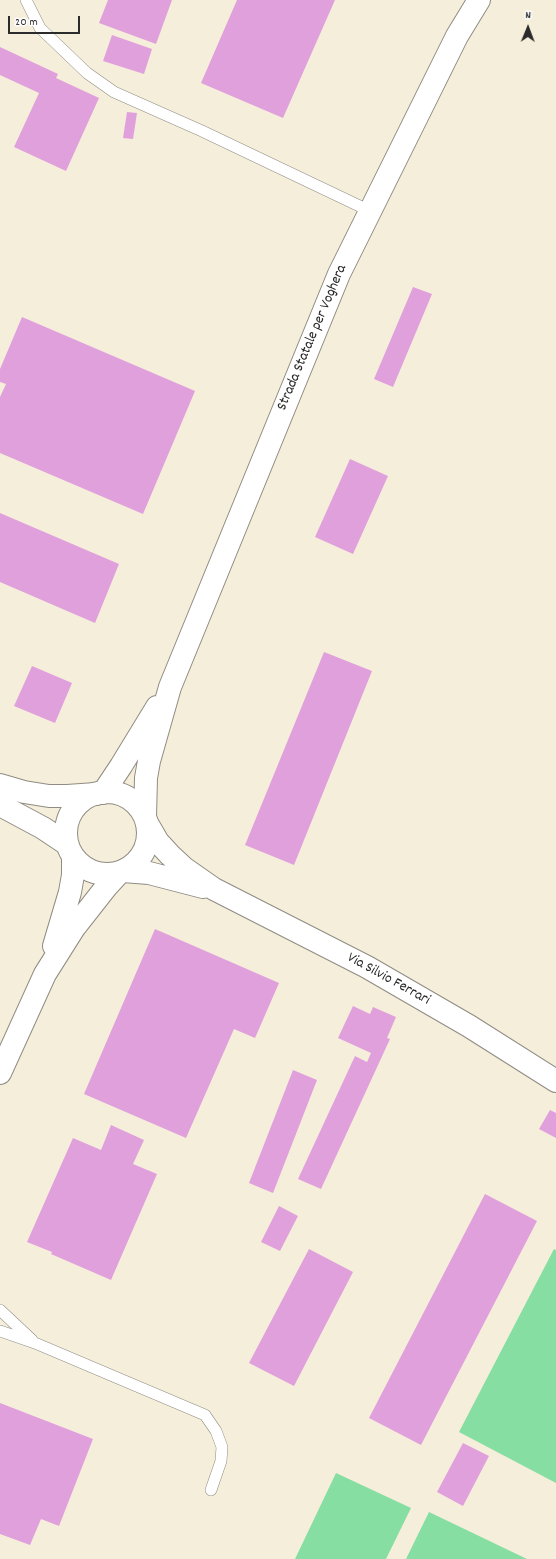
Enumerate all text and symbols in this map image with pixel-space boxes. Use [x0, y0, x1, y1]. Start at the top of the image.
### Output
scale bar [10, 8, 82, 34]
north arrow [508, 8, 548, 48]
text: N [525, 8, 531, 24]
text: 20 m [15, 14, 38, 31]
street label: Strada Statale per Voghera [274, 262, 352, 414]
street label: Via Silvio Ferrari [343, 950, 433, 1010]

